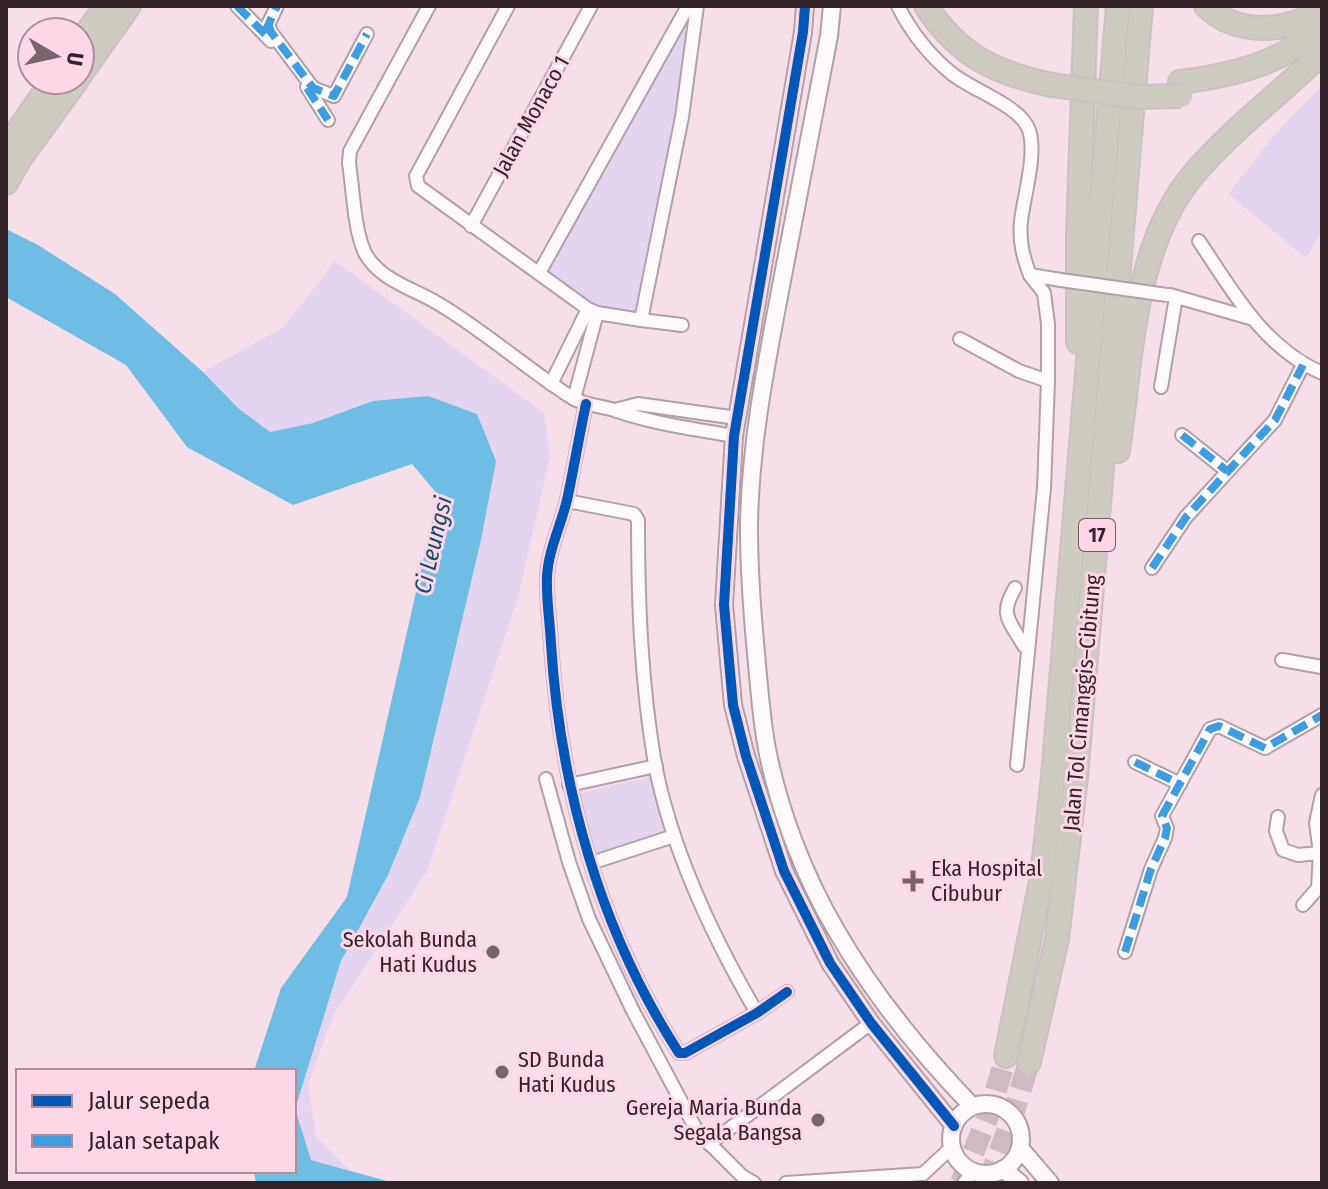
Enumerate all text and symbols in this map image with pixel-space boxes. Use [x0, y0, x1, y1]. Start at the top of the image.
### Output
north arrow [16, 16, 96, 96]
text: U [61, 51, 90, 68]
street label: Jalan Monaco 1 [487, 51, 575, 181]
water label: Ci Leungsi [408, 494, 458, 596]
road number: 17 [1079, 519, 1115, 551]
street label: Jalan Tol Cimanggis–Cibitung [1057, 573, 1107, 833]
place label: Eka Hospital Cibubur [931, 855, 1042, 907]
marker: Eka Hospital Cibubur [902, 870, 924, 892]
place label: Sekolah Bunda Hati Kudus [343, 926, 477, 978]
marker: Sekolah Bunda Hati Kudus [484, 943, 502, 961]
place label: SD Bunda Hati Kudus [518, 1046, 616, 1098]
marker: SD Bunda Hati Kudus [493, 1063, 511, 1081]
legend [16, 1069, 296, 1173]
text: Jalur sepeda [88, 1087, 210, 1115]
place label: Gereja Maria Bunda Segala Bangsa [626, 1094, 802, 1146]
marker: Gereja Maria Bunda Segala Bangsa [809, 1111, 827, 1129]
text: Jalan setapak [88, 1127, 220, 1155]

